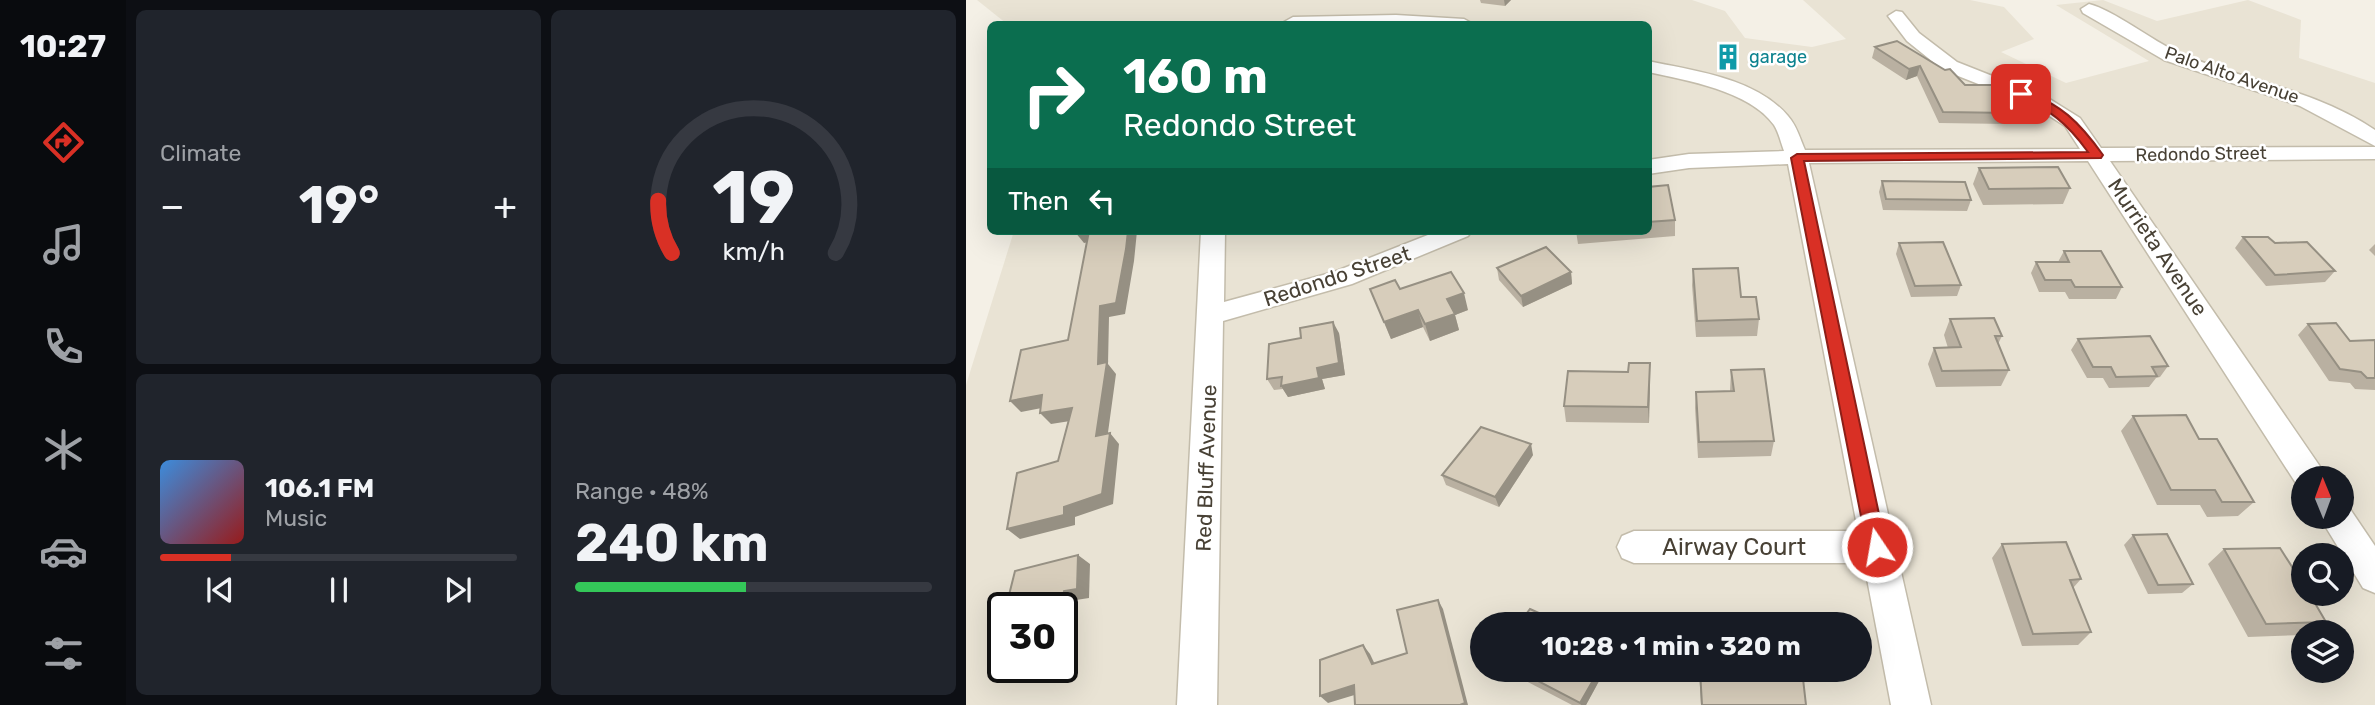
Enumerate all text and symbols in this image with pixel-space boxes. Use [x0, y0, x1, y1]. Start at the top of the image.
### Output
text: 10:27 [20, 27, 106, 65]
building icon: garage [1713, 42, 1743, 72]
street label: Palo Alto Avenue [2162, 42, 2302, 108]
place label: garage [1749, 46, 1807, 68]
text: 160 m [1123, 47, 1268, 105]
icon: right [1008, 49, 1099, 140]
pin [1991, 64, 2051, 124]
icon: arrive [2002, 75, 2040, 113]
text: Redondo Street [1123, 106, 1356, 144]
icon: directions [39, 118, 88, 167]
text: Climate [160, 139, 241, 167]
street label: Redondo Street [2135, 142, 2267, 166]
text: 19 [712, 155, 795, 241]
text: 19° [299, 174, 379, 236]
street label: Murrieta Avenue [2103, 174, 2213, 320]
icon: left [1083, 182, 1121, 220]
text: − [160, 183, 185, 229]
text: + [493, 183, 517, 229]
text: Then [1008, 186, 1069, 217]
icon: music [39, 220, 88, 269]
text: km/h [722, 237, 785, 266]
street label: Redondo Street [1260, 240, 1414, 312]
icon: phone [39, 322, 88, 371]
street label: Red Bluff Avenue [1191, 384, 1221, 552]
icon: climate [39, 425, 88, 474]
north arrow [2291, 466, 2354, 528]
map controls [2291, 466, 2354, 683]
text: 106.1 FM [265, 473, 374, 504]
text: Range · 48% [575, 477, 709, 505]
text: Music [265, 504, 327, 532]
position arrow [1840, 510, 1914, 584]
text: 240 km [575, 512, 769, 574]
icon: car [39, 527, 88, 576]
street label: Airway Court [1662, 533, 1806, 561]
button: search [2291, 543, 2354, 606]
icon: previous [201, 571, 239, 609]
icon: pause [320, 571, 358, 609]
icon: next [439, 571, 477, 609]
speed limit sign: 30 [987, 592, 1078, 683]
button: layers [2291, 620, 2354, 683]
icon: filters [39, 629, 88, 678]
text: 10:28 · 1 min · 320 m [1541, 631, 1801, 662]

